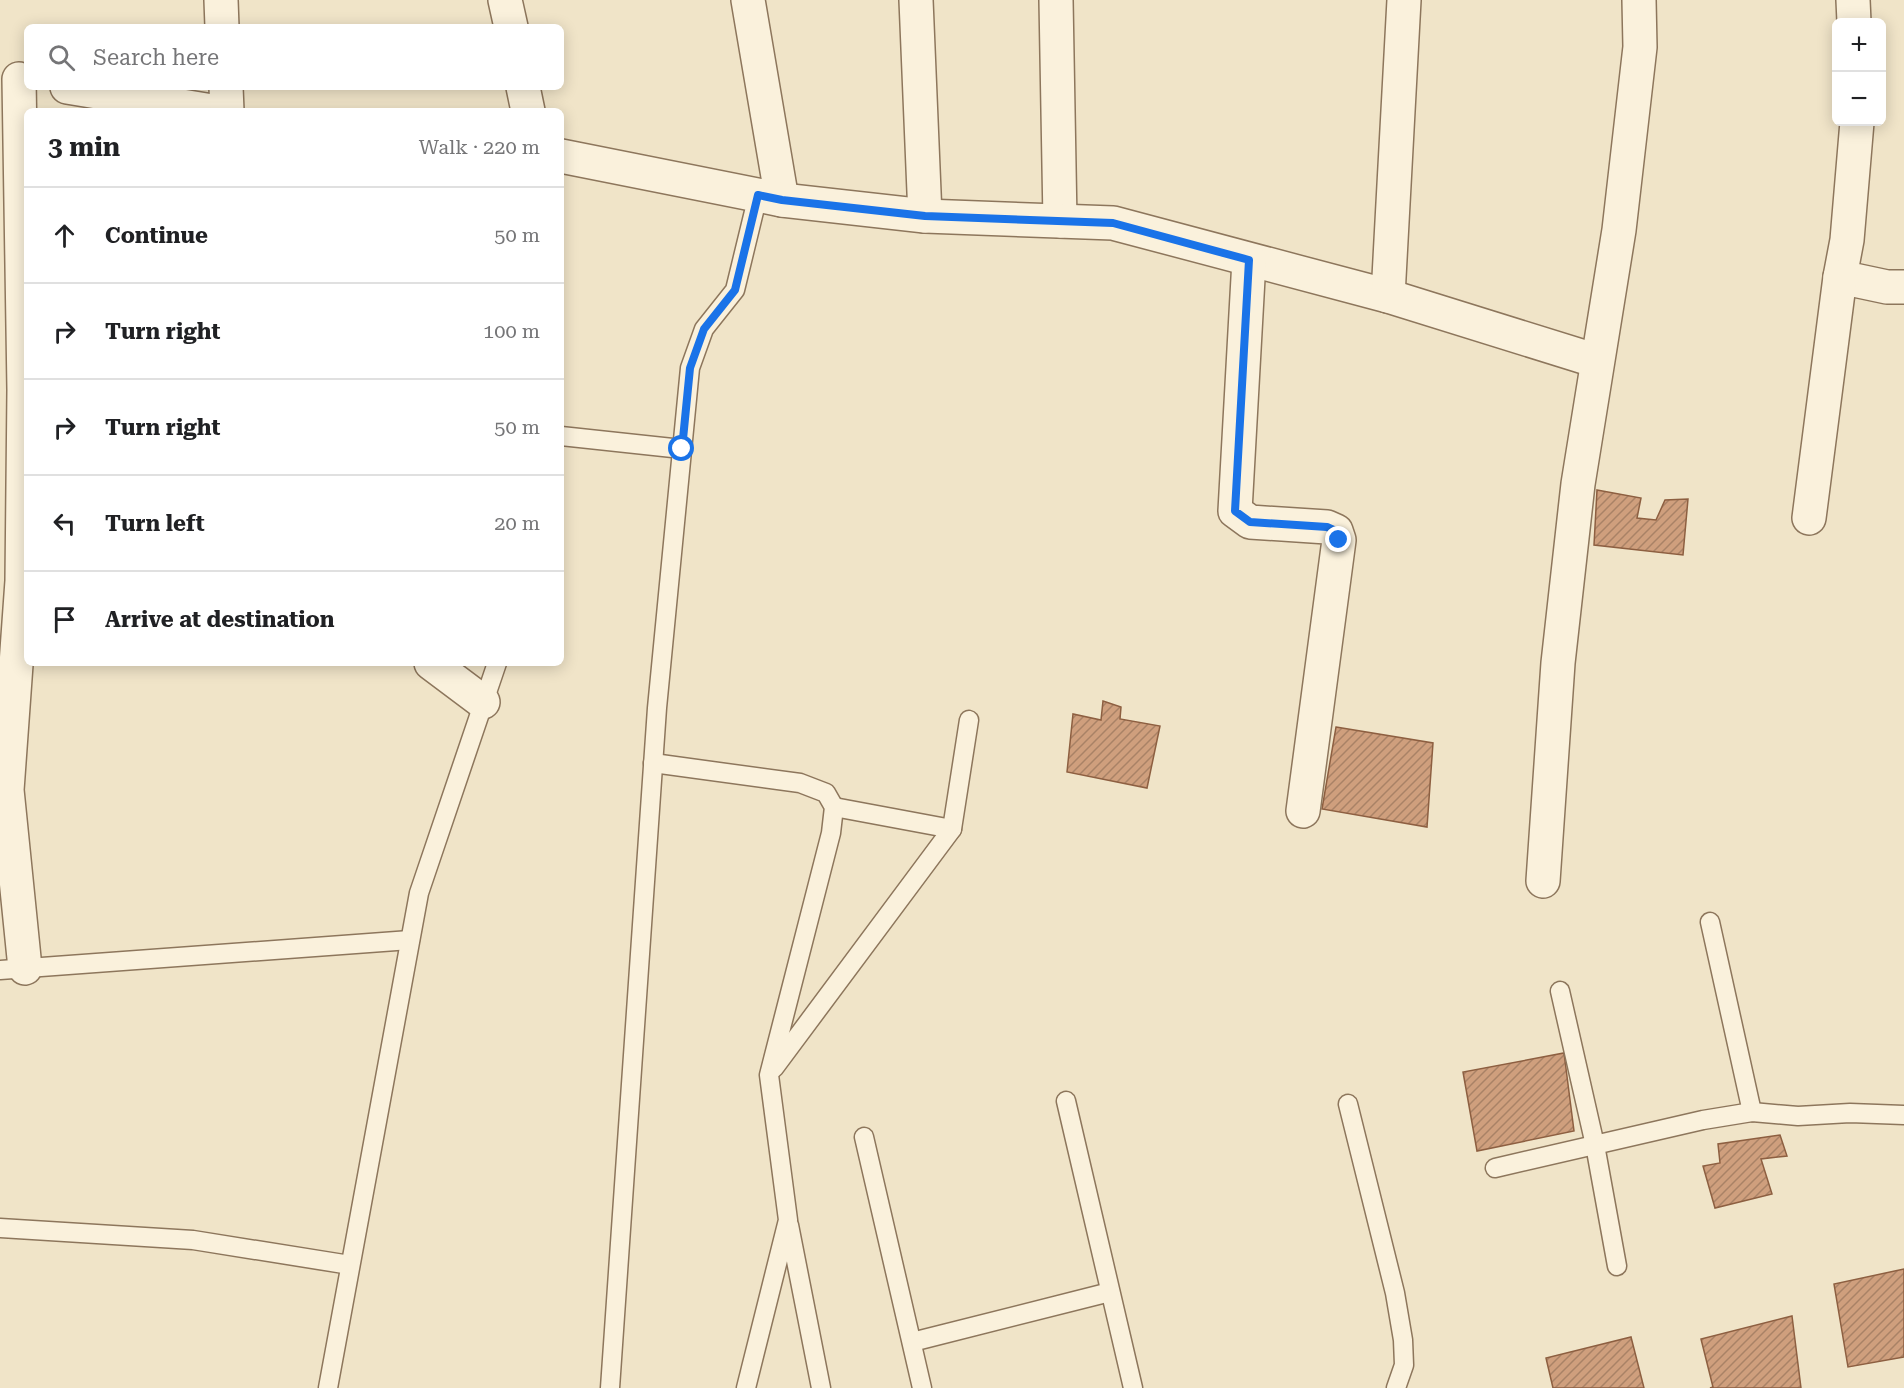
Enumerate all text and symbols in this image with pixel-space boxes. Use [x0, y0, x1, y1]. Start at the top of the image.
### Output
map controls [1832, 18, 1886, 126]
button: + [1832, 18, 1886, 72]
search box [24, 24, 564, 90]
icon: search [45, 41, 78, 74]
text: Search here [93, 45, 219, 70]
button: − [1832, 72, 1886, 126]
text: 3 min [48, 132, 120, 162]
text: Walk · 220 m [419, 135, 540, 159]
icon: ahead [48, 219, 81, 252]
text: Continue [105, 223, 208, 248]
text: 50 m [494, 223, 540, 247]
icon: right [48, 315, 81, 348]
text: Turn right [105, 319, 220, 344]
text: 100 m [483, 319, 540, 343]
icon: right [48, 411, 81, 444]
text: Turn right [105, 415, 220, 440]
text: 50 m [494, 415, 540, 439]
route start [668, 435, 694, 461]
icon: left [48, 507, 81, 540]
text: Turn left [105, 511, 205, 536]
text: 20 m [494, 511, 540, 535]
route end [1325, 526, 1351, 552]
icon: arrive [48, 603, 81, 636]
text: Arrive at destination [105, 607, 334, 632]

